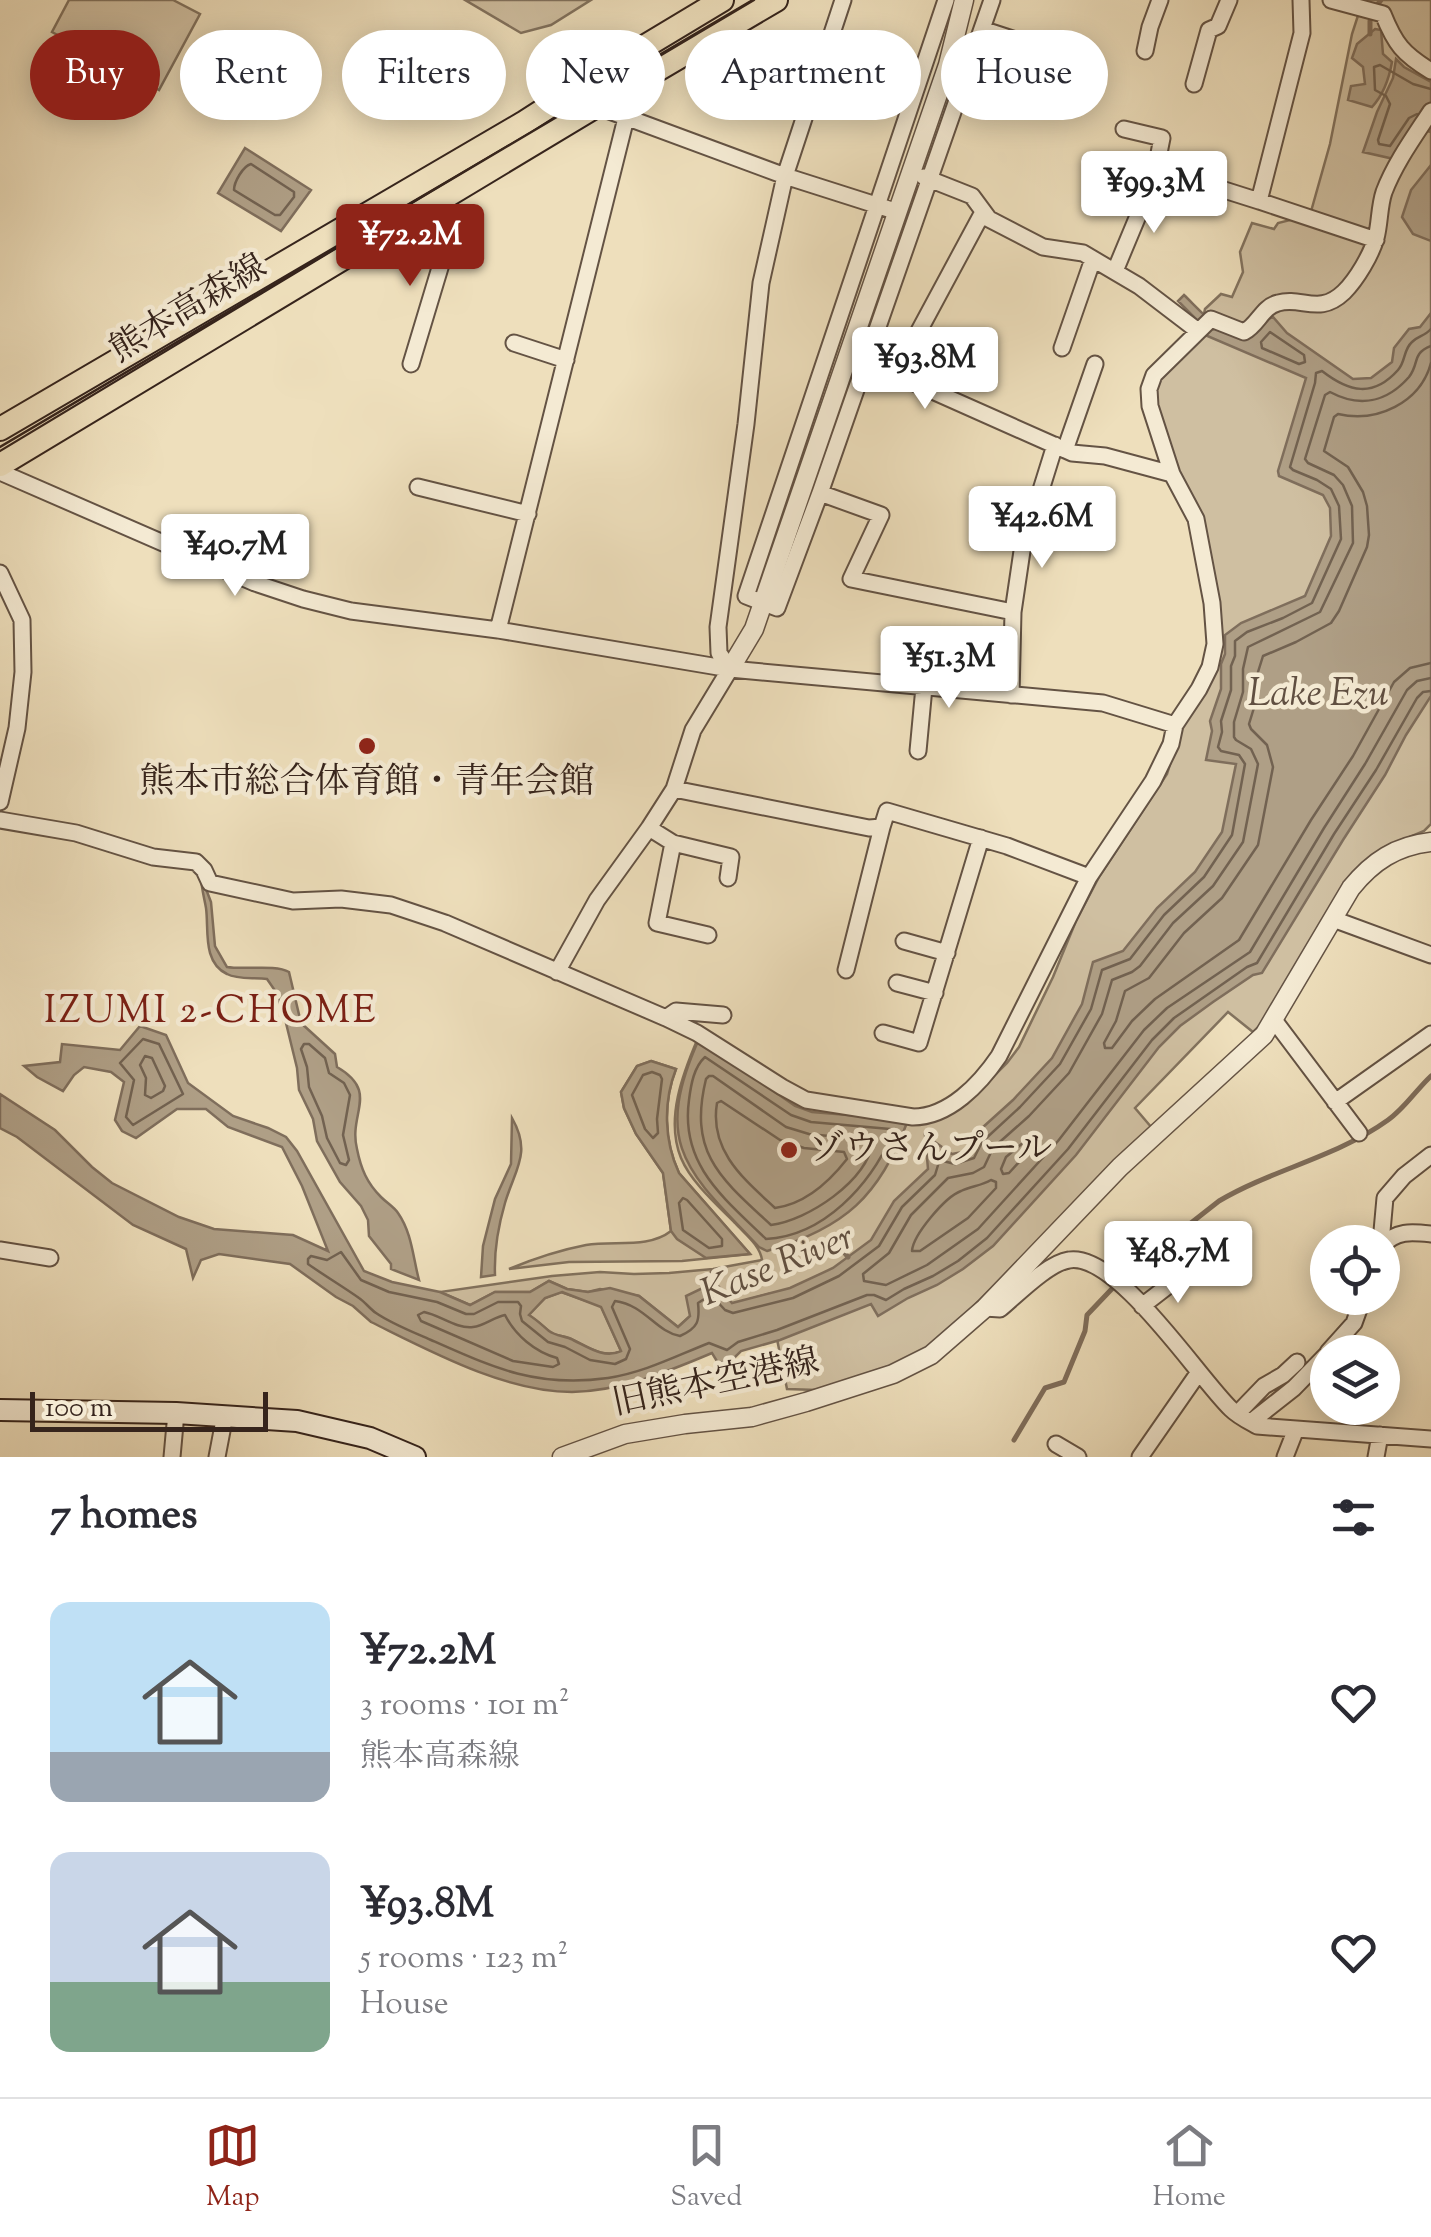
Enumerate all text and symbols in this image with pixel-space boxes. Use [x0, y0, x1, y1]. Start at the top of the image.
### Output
chip: Buy [30, 30, 160, 120]
chip: Rent [180, 30, 322, 120]
chip: Filters [342, 30, 506, 120]
chip: New [526, 30, 665, 120]
chip: Apartment [685, 30, 921, 120]
chip: House [941, 30, 1108, 120]
pin: ¥99.3M [1073, 151, 1235, 236]
text: ¥99.3M [1103, 160, 1205, 206]
pin: ¥72.2M [329, 204, 491, 289]
text: ¥72.2M [358, 213, 462, 259]
street label: 熊本高森線 [101, 243, 277, 377]
pin: ¥93.8M [844, 327, 1006, 412]
text: ¥93.8M [874, 336, 976, 382]
pin: ¥42.6M [961, 486, 1123, 571]
text: ¥42.6M [991, 495, 1093, 541]
pin: ¥40.7M [154, 514, 316, 599]
text: ¥40.7M [183, 523, 287, 569]
pin: ¥51.3M [868, 626, 1030, 711]
text: ¥51.3M [903, 635, 995, 681]
water label: Lake Ezu [1248, 669, 1388, 723]
marker: 熊本市総合体育館・青年会館 [356, 735, 378, 757]
place label: 熊本市総合体育館・青年会館 [139, 758, 595, 809]
district label: IZUMI 2-CHOME [44, 986, 378, 1040]
place label: ゾウさんプール [809, 1125, 1052, 1176]
marker: ゾウさんプール [778, 1139, 800, 1161]
water label: Kase River [693, 1212, 863, 1322]
pin: ¥48.7M [1097, 1221, 1259, 1306]
map controls [1310, 1225, 1400, 1425]
button: locate [1310, 1225, 1400, 1315]
text: ¥48.7M [1126, 1230, 1230, 1276]
button: layers [1310, 1335, 1400, 1425]
street label: 旧熊本空港線 [608, 1337, 824, 1431]
scale bar [30, 1387, 268, 1432]
text: 100 m [45, 1389, 113, 1429]
text: 7 homes [50, 1487, 198, 1547]
icon: filters [1326, 1490, 1381, 1545]
text: ¥72.2M [360, 1623, 496, 1683]
icon: home [130, 1642, 250, 1762]
icon: heart [1326, 1675, 1381, 1730]
text: 3 rooms · 101 m² [360, 1683, 570, 1729]
text: 熊本高森線 [360, 1735, 520, 1781]
text: ¥93.8M [360, 1876, 494, 1936]
icon: home [130, 1892, 250, 2012]
icon: heart [1326, 1925, 1381, 1980]
text: 5 rooms · 123 m² [360, 1936, 568, 1982]
text: House [360, 1982, 449, 2028]
tab: Map [205, 2118, 260, 2218]
tab: Saved [670, 2118, 742, 2218]
tab: Home [1152, 2118, 1226, 2218]

